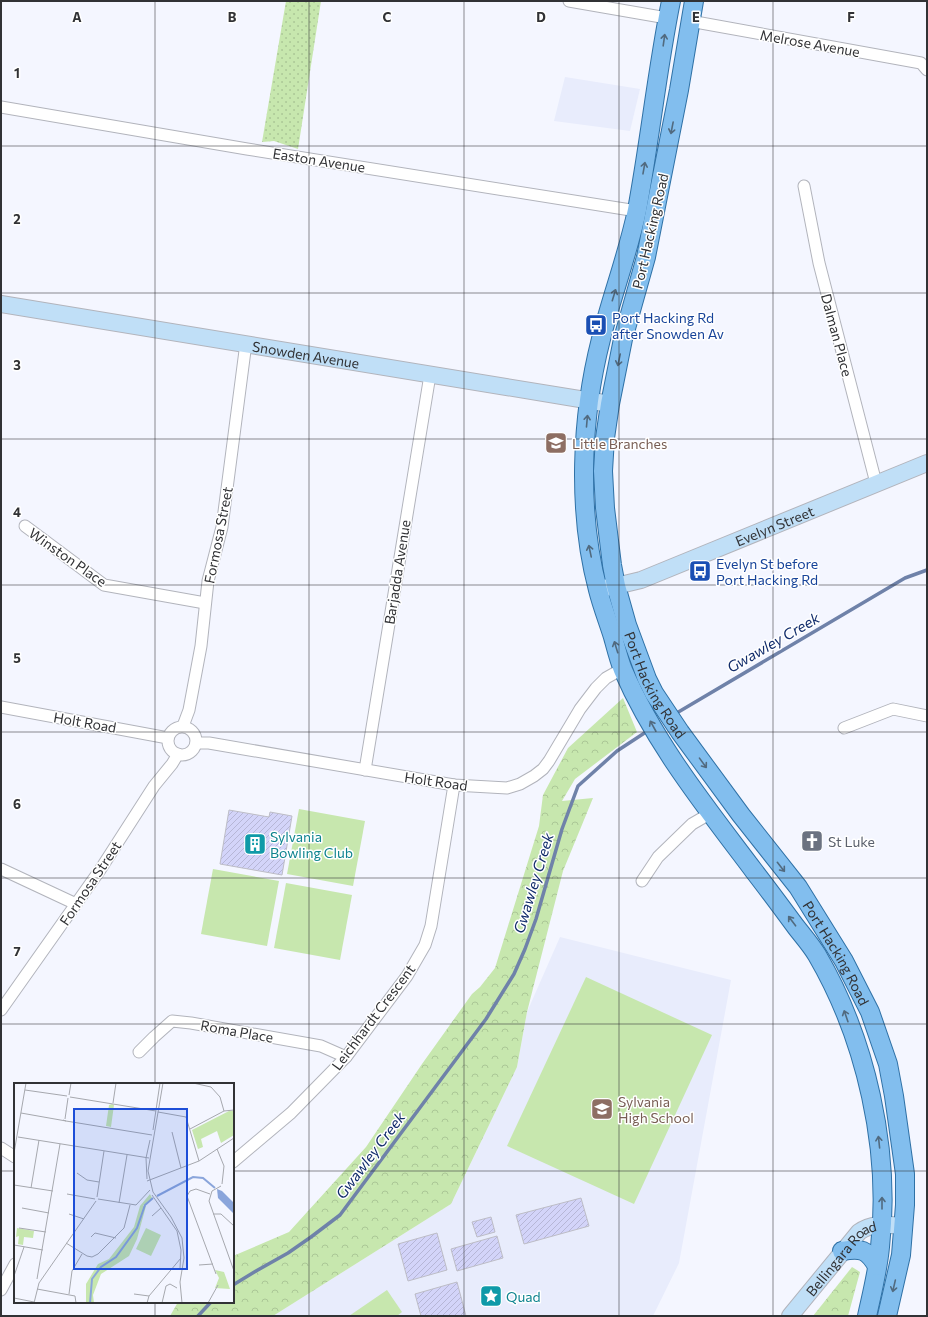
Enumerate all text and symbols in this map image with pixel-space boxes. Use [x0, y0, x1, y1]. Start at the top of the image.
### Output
text: A [72, 9, 82, 25]
text: B [228, 9, 237, 25]
text: C [383, 9, 392, 25]
text: D [536, 9, 546, 25]
text: E [692, 9, 700, 25]
text: F [847, 9, 855, 25]
street label: Melrose Avenue [759, 26, 861, 60]
one-way arrow [660, 34, 668, 47]
text: 1 [14, 65, 20, 81]
one-way arrow [667, 121, 675, 134]
street label: Easton Avenue [272, 144, 366, 176]
one-way arrow [640, 162, 648, 175]
street label: Port Hacking Road [628, 172, 672, 290]
text: 2 [13, 211, 21, 227]
one-way arrow [611, 289, 619, 301]
street label: Dalman Place [818, 292, 856, 378]
place label: Port Hacking Rd after Snowden Av [612, 309, 724, 342]
bus stop icon: Port Hacking Rd after Snowden Av [583, 312, 609, 338]
street label: Snowden Avenue [251, 337, 361, 371]
one-way arrow [615, 353, 623, 366]
text: 3 [13, 357, 21, 373]
one-way arrow [584, 415, 591, 428]
school or university icon: Little Branches [543, 430, 569, 456]
place label: Little Branches [572, 435, 667, 452]
street label: Formosa Street [200, 485, 236, 585]
street label: Evelyn Street [732, 502, 816, 549]
text: 4 [13, 504, 21, 520]
street label: Barjadda Avenue [380, 518, 414, 626]
street label: Winston Place [26, 524, 110, 590]
one-way arrow [585, 545, 593, 558]
place label: Evelyn St before Port Hacking Rd [716, 555, 818, 588]
bus stop icon: Evelyn St before Port Hacking Rd [687, 558, 713, 584]
water label: Gwawley Creek [723, 608, 823, 676]
street label: Port Hacking Road [622, 629, 690, 741]
one-way arrow [612, 641, 619, 654]
text: 5 [13, 650, 21, 666]
street label: Holt Road [52, 708, 118, 736]
one-way arrow [648, 720, 656, 732]
one-way arrow [699, 758, 707, 769]
street label: Holt Road [403, 768, 469, 794]
text: 6 [13, 796, 21, 812]
place label: Sylvania Bowling Club [270, 828, 353, 861]
church icon: St Luke [799, 828, 825, 854]
water label: Gwawley Creek [509, 830, 557, 935]
building icon: Sylvania Bowling Club [242, 831, 268, 857]
place label: St Luke [828, 833, 875, 850]
street label: Formosa Street [56, 837, 125, 928]
one-way arrow [777, 861, 786, 872]
street label: Port Hacking Road [800, 897, 873, 1008]
one-way arrow [788, 916, 796, 927]
text: 7 [13, 943, 21, 959]
street label: Leichhardt Crescent [328, 961, 418, 1073]
one-way arrow [842, 1011, 850, 1023]
street label: Roma Place [199, 1016, 275, 1046]
inset map [14, 1083, 234, 1303]
place label: Sylvania High School [618, 1093, 694, 1126]
school or university icon: Sylvania High School [589, 1096, 615, 1122]
water label: Gwawley Creek [331, 1107, 409, 1202]
one-way arrow [875, 1136, 883, 1149]
one-way arrow [878, 1197, 886, 1210]
street label: Bellingara Road [802, 1217, 878, 1299]
one-way arrow [890, 1279, 898, 1292]
place icon: Quad [478, 1283, 504, 1309]
place label: Quad [506, 1288, 541, 1305]

